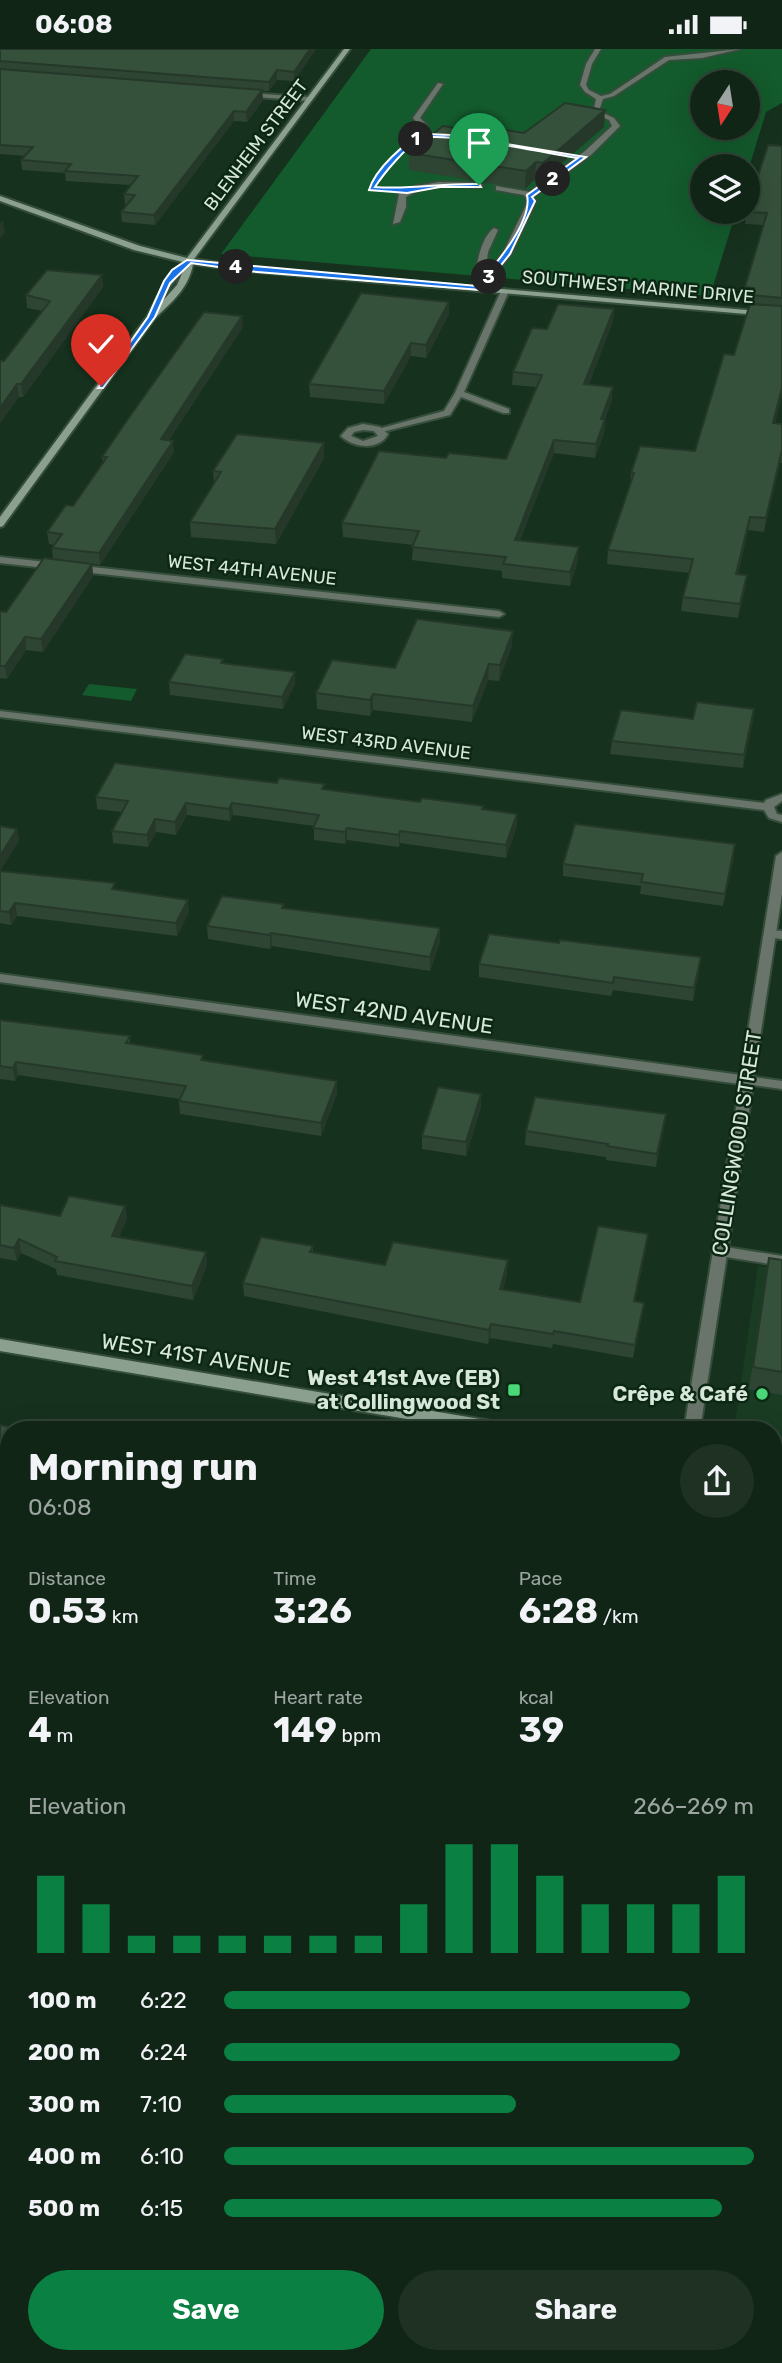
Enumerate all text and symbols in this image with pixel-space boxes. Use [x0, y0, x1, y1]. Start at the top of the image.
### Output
text: 06:08 [35, 9, 112, 40]
north arrow [690, 70, 760, 140]
map controls [690, 70, 760, 224]
street label: BLENHEIM STREET [200, 75, 312, 215]
pin [449, 113, 509, 185]
pin: 1 [398, 121, 434, 157]
icon: arrive [460, 124, 498, 162]
text: 1 [411, 127, 420, 150]
button: layers [690, 154, 760, 224]
pin: 2 [536, 162, 570, 197]
text: 2 [546, 167, 559, 190]
pin: 4 [218, 249, 254, 284]
text: 4 [229, 255, 242, 278]
pin: 3 [472, 259, 506, 295]
text: 3 [482, 265, 495, 288]
street label: SOUTHWEST MARINE DRIVE [521, 266, 755, 308]
pin [71, 314, 131, 386]
icon: check [82, 325, 120, 363]
street label: WEST 44TH AVENUE [166, 550, 338, 590]
street label: WEST 43RD AVENUE [300, 722, 472, 764]
street label: WEST 42ND AVENUE [293, 986, 495, 1039]
street label: COLLINGWOOD STREET [706, 1029, 767, 1257]
street label: WEST 41ST AVENUE [100, 1328, 293, 1383]
place label: West 41st Ave (EB) at Collingwood St [307, 1365, 500, 1414]
place label: Crêpe & Café [612, 1381, 748, 1406]
marker: West 41st Ave (EB) at Collingwood St [506, 1382, 522, 1398]
marker: Crêpe & Café [754, 1386, 770, 1402]
text: Morning run [28, 1444, 258, 1490]
button: share [680, 1444, 754, 1518]
text: 06:08 [28, 1493, 92, 1521]
text: Distance [28, 1567, 106, 1590]
text: Time [273, 1567, 316, 1590]
text: Pace [519, 1567, 562, 1590]
text: 0.53 [28, 1590, 107, 1632]
text: 3:26 [273, 1590, 352, 1632]
text: 6:28 [519, 1590, 598, 1632]
text: km [107, 1605, 139, 1628]
text: /km [598, 1605, 639, 1628]
text: Elevation [28, 1686, 109, 1709]
text: Heart rate [273, 1686, 363, 1709]
text: kcal [519, 1686, 554, 1709]
text: 4 [28, 1709, 52, 1751]
text: 149 [273, 1709, 337, 1751]
text: 39 [519, 1709, 564, 1751]
text: m [52, 1724, 73, 1747]
text: bpm [337, 1724, 381, 1747]
text: Elevation [28, 1792, 127, 1820]
text: 266–269 m [633, 1792, 754, 1820]
text: 100 m [28, 1986, 97, 2014]
text: 6:22 [140, 1986, 187, 2014]
text: 200 m [28, 2038, 100, 2066]
text: 6:24 [140, 2038, 187, 2066]
text: 300 m [28, 2090, 100, 2118]
text: 7:10 [140, 2090, 182, 2118]
text: 400 m [28, 2142, 101, 2170]
text: 6:10 [140, 2142, 184, 2170]
text: 500 m [28, 2194, 100, 2222]
text: 6:15 [140, 2194, 183, 2222]
button: Save [28, 2270, 384, 2350]
button: Share [398, 2270, 754, 2350]

